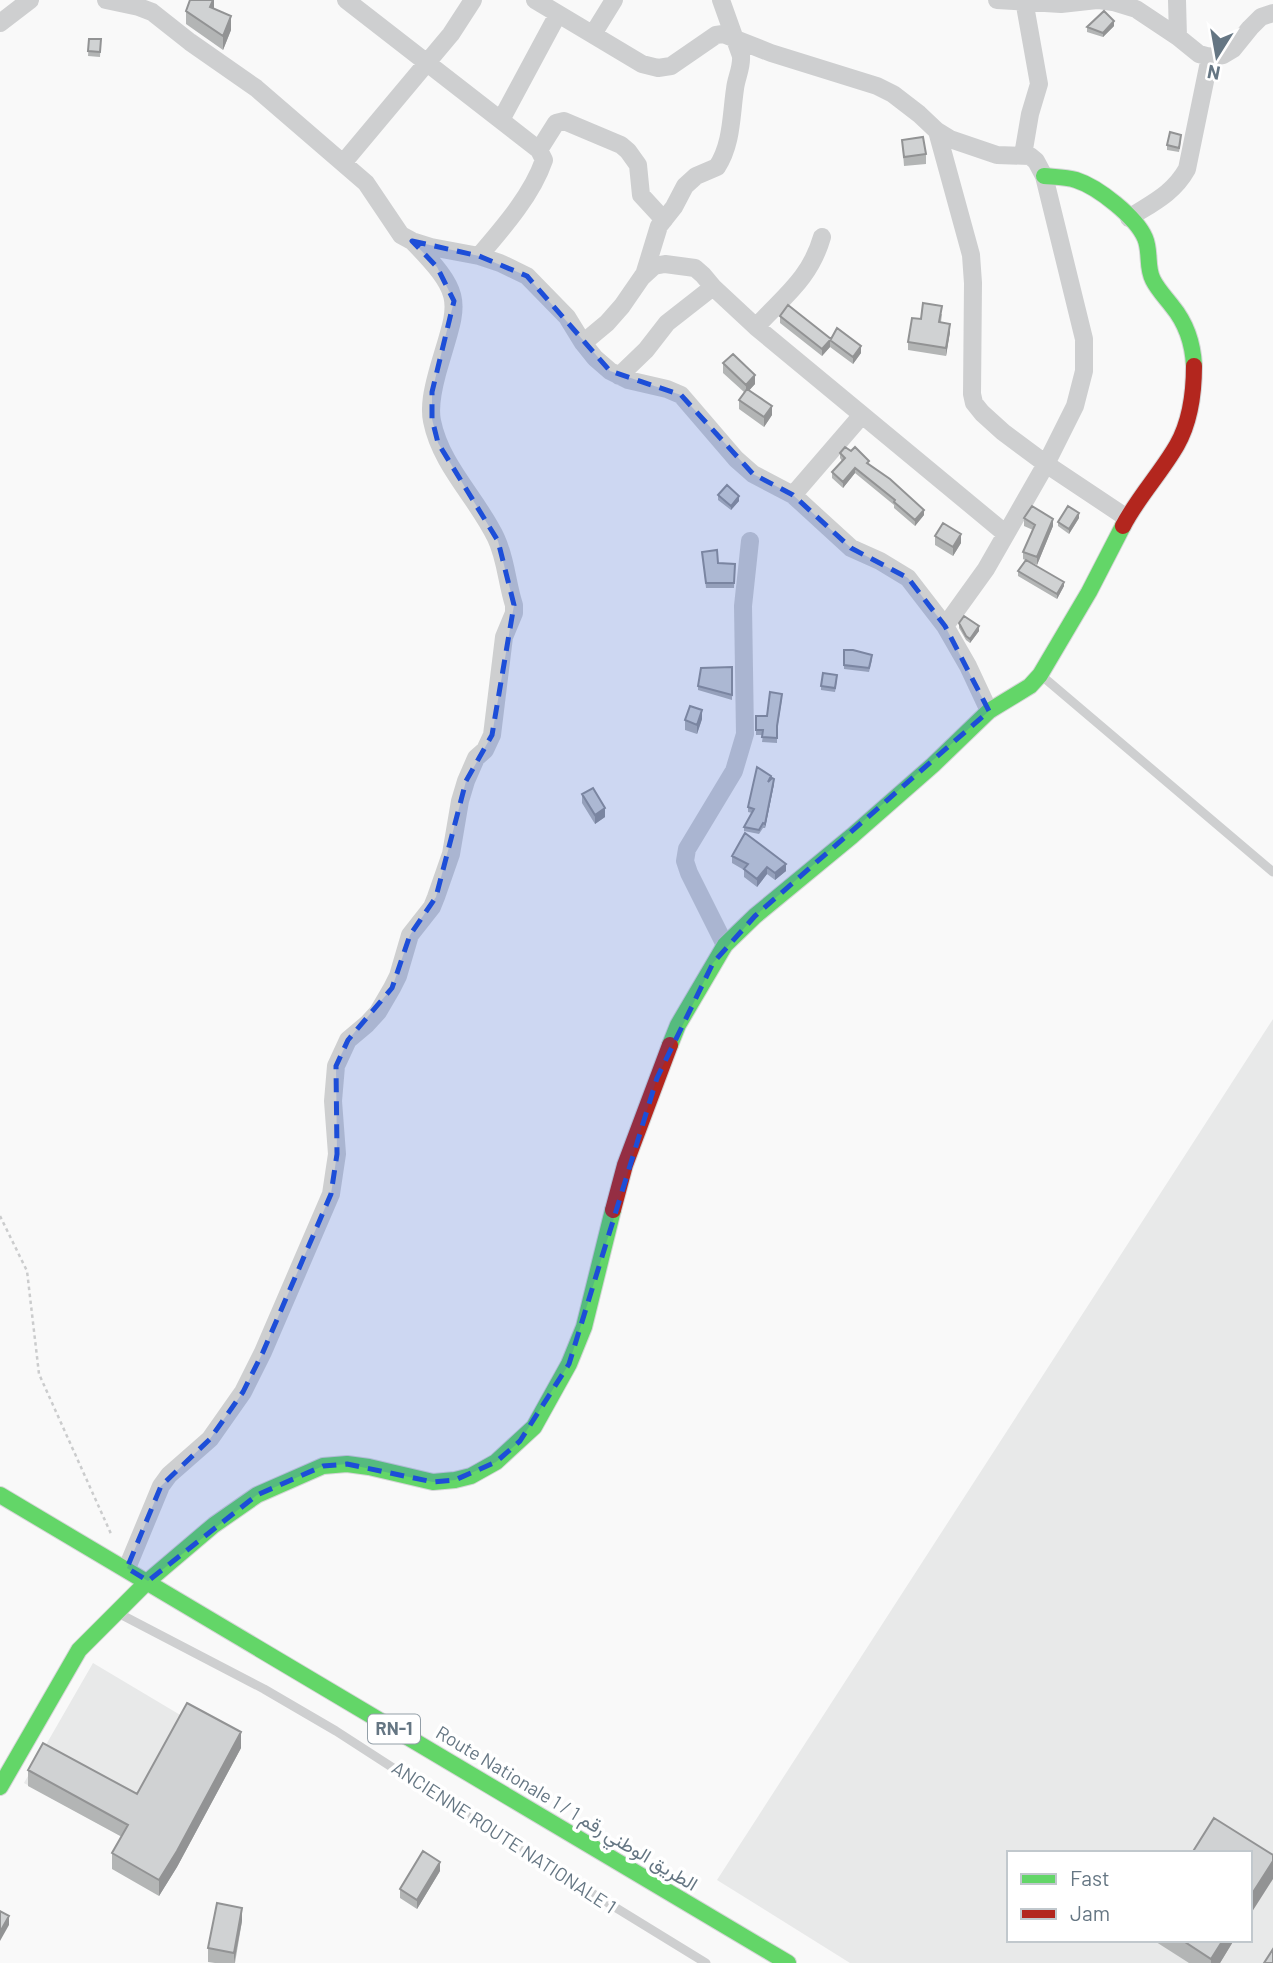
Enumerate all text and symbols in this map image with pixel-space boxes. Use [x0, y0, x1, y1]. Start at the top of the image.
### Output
north arrow [1182, 21, 1252, 91]
text: N [1205, 61, 1222, 86]
road number: RN-1 [368, 1714, 420, 1744]
street label: Route Nationale 1 / الطريق الوطني رقم 1 [430, 1720, 702, 1899]
street label: ANCIENNE ROUTE NATIONALE 1 [388, 1755, 621, 1918]
legend [1007, 1851, 1252, 1942]
text: Fast [1070, 1865, 1110, 1890]
text: Jam [1070, 1900, 1110, 1925]

